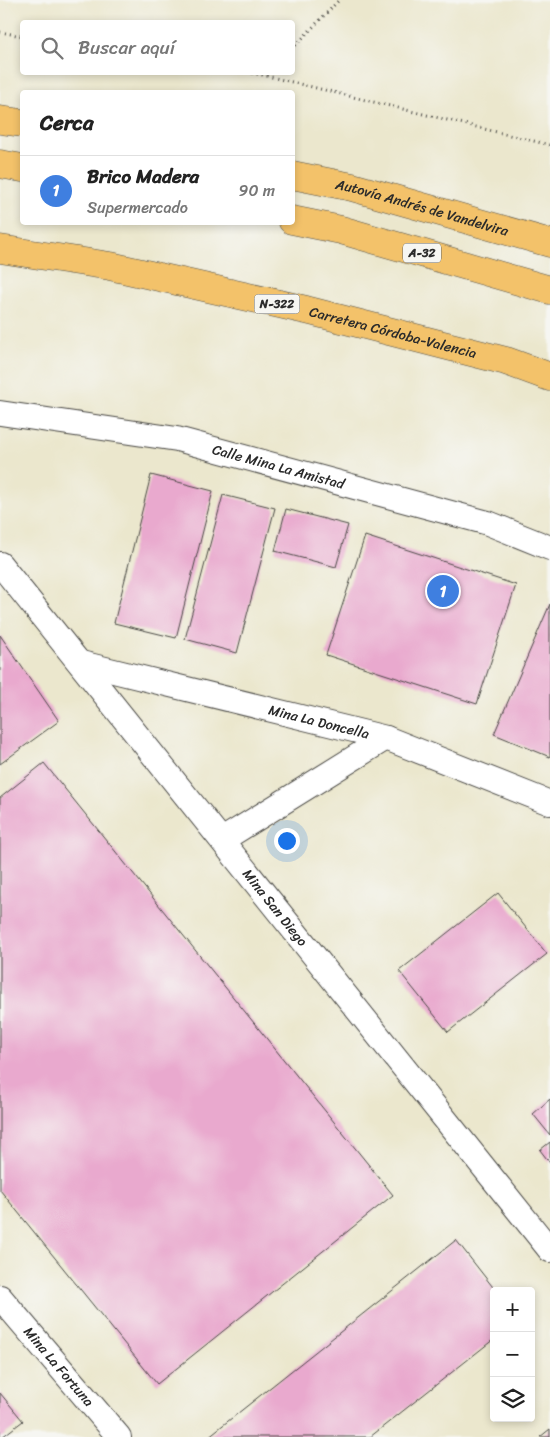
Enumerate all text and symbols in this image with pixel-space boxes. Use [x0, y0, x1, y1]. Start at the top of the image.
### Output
search box [20, 20, 295, 75]
text: Buscar aquí [78, 31, 175, 64]
icon: search [38, 34, 66, 62]
text: Cerca [40, 104, 94, 142]
text: Brico Madera [87, 160, 199, 193]
street label: Autovía Andrés de Vandelvira [332, 172, 512, 244]
text: 1 [53, 176, 59, 205]
text: 90 m [239, 176, 275, 205]
text: Supermercado [87, 193, 188, 222]
road number: A-32 [403, 244, 441, 262]
road number: N-322 [254, 294, 300, 314]
street label: Carretera Córdoba-Valencia [307, 299, 479, 366]
street label: Calle Mina La Amistad [209, 437, 349, 497]
pin: 1 [427, 572, 459, 610]
street label: Mina La Doncella [266, 698, 372, 746]
your location [274, 828, 300, 854]
street label: Mina San Diego [236, 863, 314, 952]
map controls [490, 1287, 535, 1422]
button: + [490, 1287, 535, 1332]
street label: Mina La Fortuna [17, 1321, 100, 1413]
button: − [490, 1332, 535, 1377]
button: layers [490, 1377, 535, 1422]

